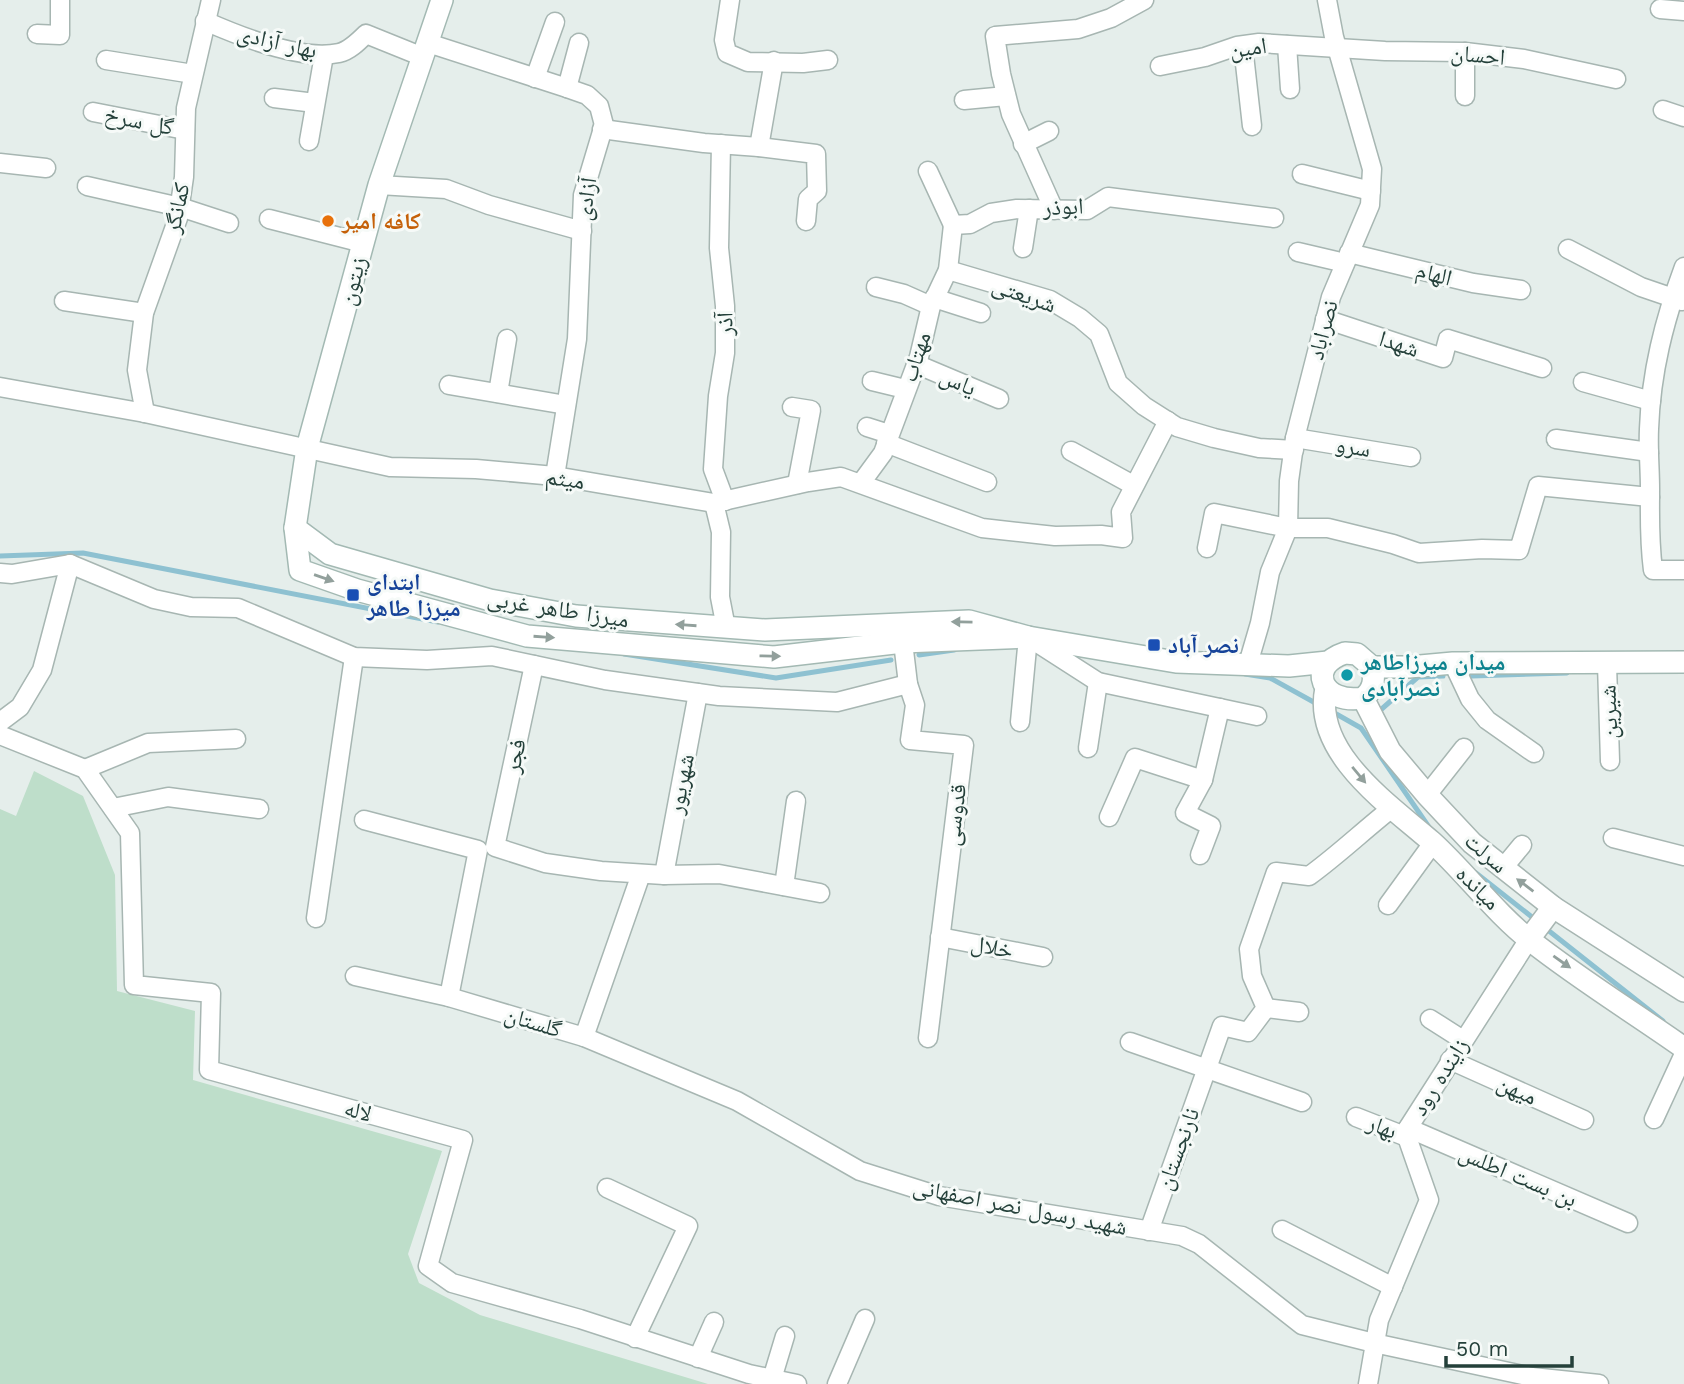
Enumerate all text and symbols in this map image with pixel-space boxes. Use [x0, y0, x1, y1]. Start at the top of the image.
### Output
street label: بهار آزادی [234, 20, 320, 64]
street label: امین [1227, 32, 1269, 64]
street label: احسان [1450, 39, 1506, 71]
street label: گل سرخ [102, 101, 176, 142]
street label: آزادی [570, 174, 603, 222]
street label: کمانگر [158, 180, 196, 237]
street label: ابوذر [1041, 192, 1084, 222]
place label: کافه امیر [341, 208, 421, 235]
marker: کافه امیر [320, 213, 336, 229]
street label: زیتون [334, 254, 372, 308]
street label: الهام [1413, 256, 1455, 294]
street label: شریعتی [988, 272, 1060, 318]
street label: نصراباد [1302, 297, 1344, 363]
street label: آذر [711, 311, 739, 337]
street label: شهدا [1376, 325, 1422, 363]
street label: مهتاب [895, 329, 937, 385]
street label: یاس [936, 362, 980, 402]
street label: سرو [1334, 431, 1372, 463]
street label: میثم [543, 463, 586, 497]
place label: ابتدای میرزا طاهر [366, 569, 461, 622]
one-way arrow [314, 573, 335, 584]
street label: میرزا طاهر غربی [485, 584, 631, 634]
marker: ابتدای میرزا طاهر [345, 587, 361, 603]
one-way arrow [951, 617, 973, 628]
one-way arrow [675, 619, 697, 630]
one-way arrow [533, 632, 555, 643]
place label: نصر آباد [1168, 632, 1239, 659]
marker: نصر آباد [1146, 637, 1162, 653]
place label: میدان میرزاطاهر نصرآبادی [1360, 649, 1505, 702]
one-way arrow [759, 650, 781, 662]
marker: میدان میرزاطاهر نصرآبادی [1339, 667, 1355, 683]
street label: شیرین [1595, 685, 1623, 739]
street label: فجر [498, 736, 532, 777]
street label: شهریور [662, 752, 700, 817]
one-way arrow [1351, 766, 1367, 784]
street label: قدوسی [938, 782, 972, 848]
street label: سرلت [1459, 827, 1513, 879]
street label: میانده [1450, 860, 1506, 916]
one-way arrow [1517, 878, 1535, 893]
street label: خلال [969, 930, 1015, 964]
one-way arrow [1553, 955, 1571, 969]
street label: گلستان [501, 1001, 565, 1044]
street label: زاینده رود [1406, 1033, 1474, 1121]
street label: میهن [1493, 1069, 1541, 1111]
street label: لاله [341, 1094, 375, 1128]
street label: نارنجستان [1151, 1104, 1205, 1194]
street label: بهار [1362, 1109, 1401, 1145]
street label: بن بست اطلس [1455, 1139, 1581, 1213]
street label: شهید رسول نصر اصفهانی [911, 1173, 1129, 1241]
scale bar [1446, 1324, 1572, 1368]
text: 50 m [1456, 1336, 1508, 1361]

